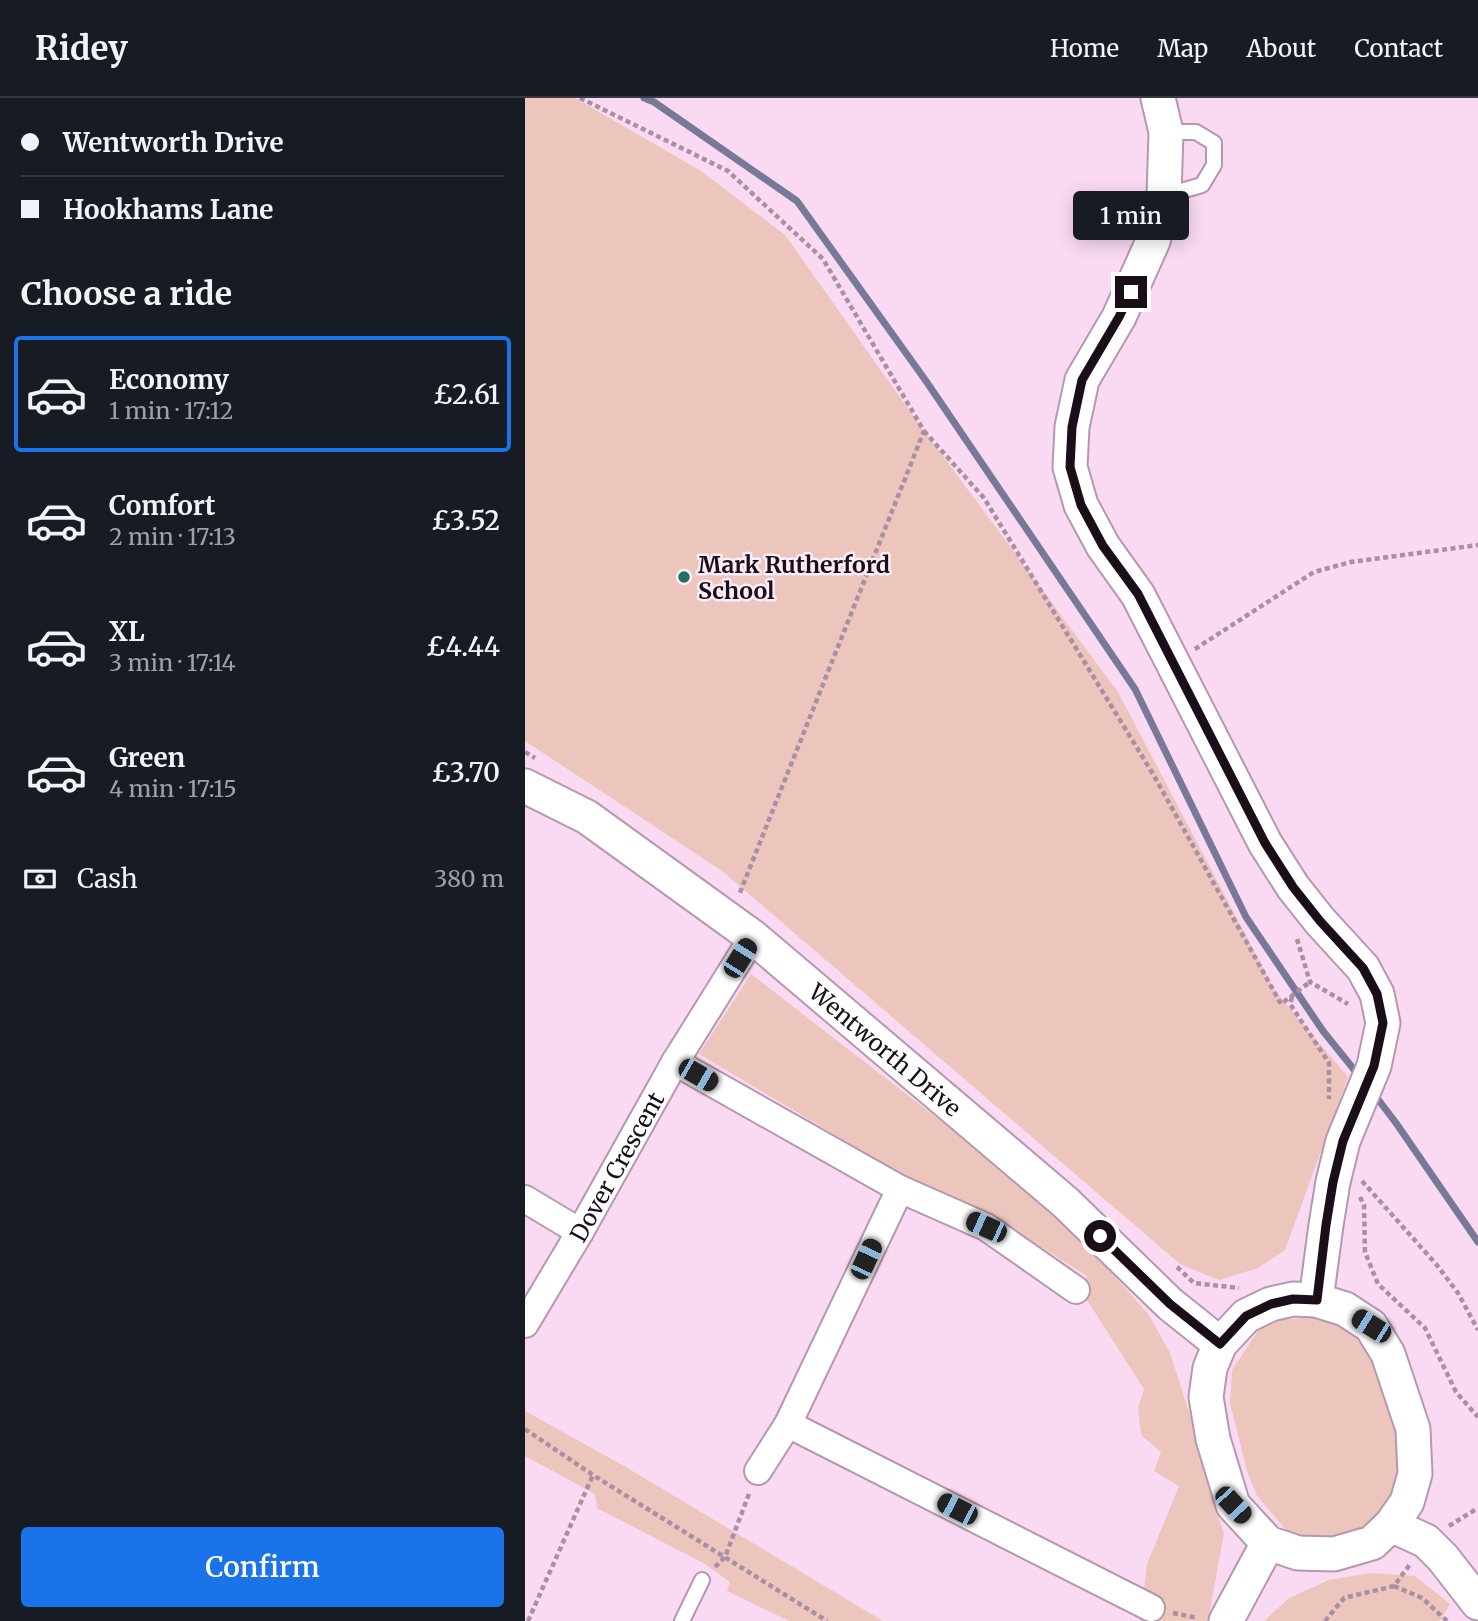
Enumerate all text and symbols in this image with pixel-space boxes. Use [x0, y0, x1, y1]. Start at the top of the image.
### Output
text: Ridey [35, 28, 128, 69]
text: Home [1050, 33, 1119, 64]
text: Map [1157, 33, 1208, 64]
text: About [1246, 33, 1316, 64]
text: Contact [1354, 33, 1443, 64]
text: Wentworth Drive [63, 126, 284, 159]
callout: 1 min [1073, 190, 1189, 240]
text: Hookhams Lane [63, 193, 273, 226]
text: 1 min [1100, 201, 1162, 230]
text: Choose a ride [21, 274, 232, 314]
route end [1115, 276, 1147, 308]
icon: car [25, 363, 88, 426]
text: Economy [109, 363, 229, 396]
text: £2.61 [433, 378, 500, 411]
text: 1 min · 17:12 [109, 396, 234, 425]
icon: car [25, 489, 88, 552]
text: Comfort [109, 489, 215, 522]
text: £3.52 [432, 504, 500, 537]
text: 2 min · 17:13 [109, 522, 236, 551]
place label: Mark Rutherford School [698, 550, 890, 605]
marker: Mark Rutherford School [676, 569, 692, 585]
icon: car [25, 615, 88, 678]
text: XL [109, 615, 145, 648]
text: £4.44 [426, 630, 500, 663]
text: 3 min · 17:14 [109, 648, 236, 677]
icon: car [25, 741, 88, 804]
text: Green [109, 741, 185, 774]
text: £3.70 [431, 756, 500, 789]
text: 4 min · 17:15 [109, 774, 237, 803]
icon: cash [21, 860, 59, 898]
text: Cash [77, 862, 138, 895]
text: 380 m [434, 864, 504, 893]
car [720, 935, 761, 981]
street label: Wentworth Drive [803, 976, 967, 1122]
car [675, 1055, 722, 1095]
street label: Dover Crescent [563, 1087, 670, 1247]
car [963, 1209, 1010, 1245]
route start [1084, 1220, 1116, 1252]
car [848, 1236, 885, 1282]
car [1348, 1306, 1395, 1346]
car [1211, 1482, 1256, 1528]
car [934, 1490, 981, 1528]
button: Confirm [21, 1527, 504, 1607]

